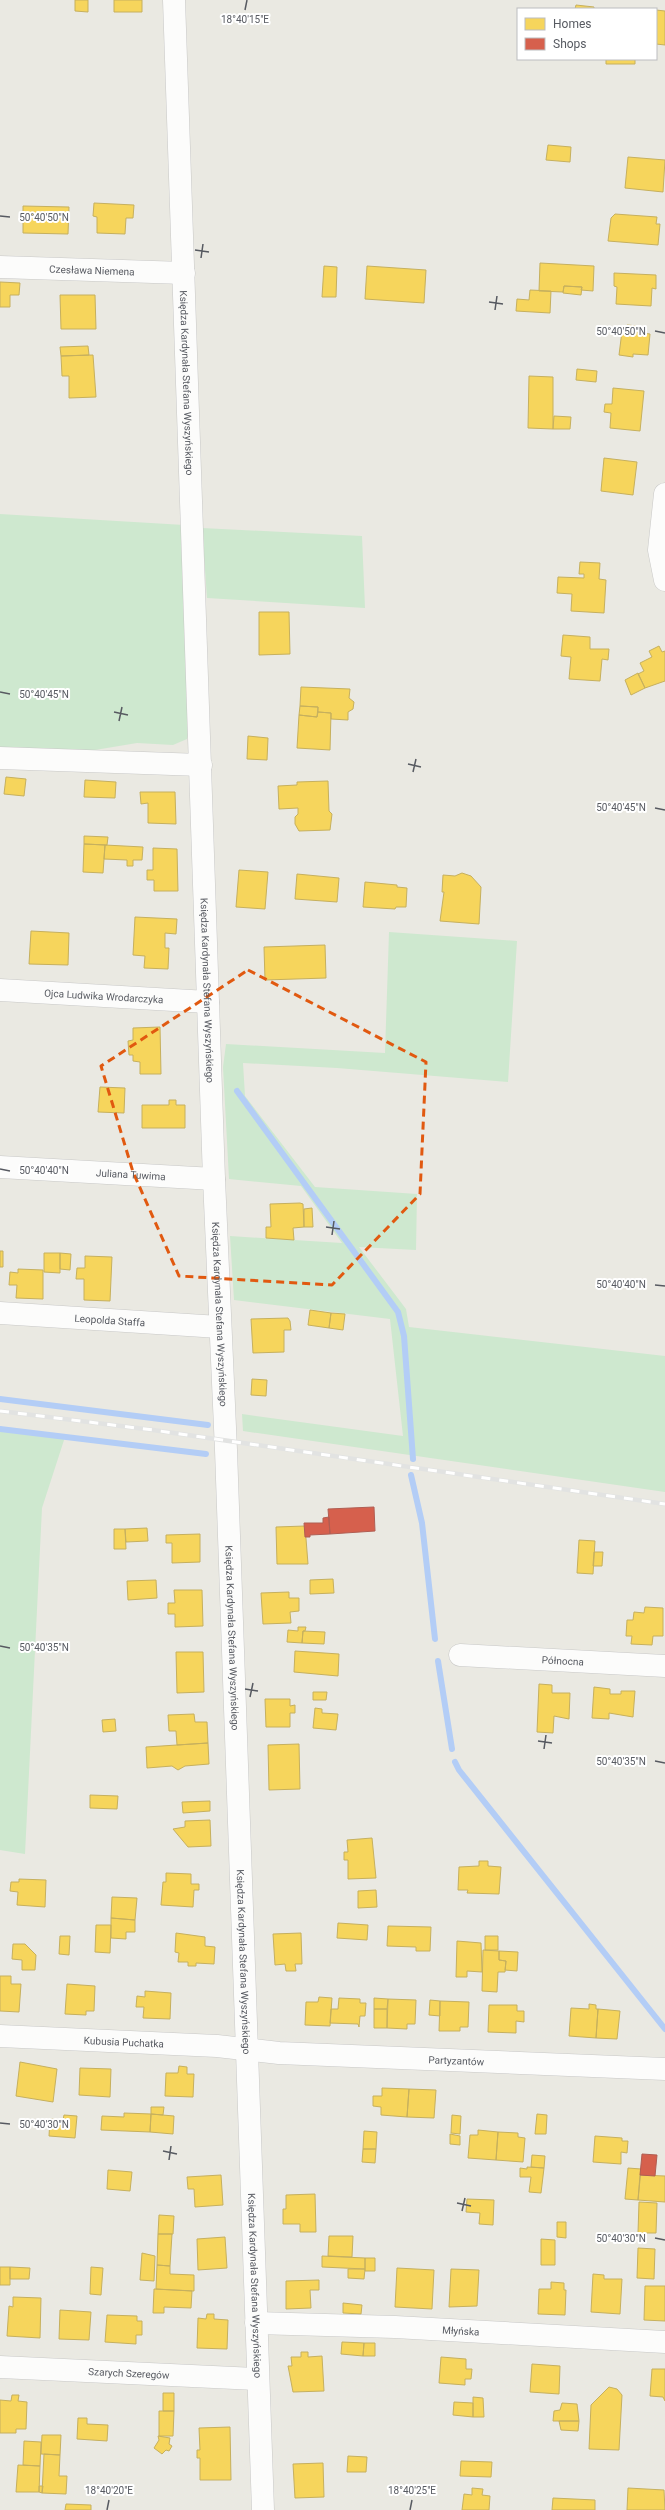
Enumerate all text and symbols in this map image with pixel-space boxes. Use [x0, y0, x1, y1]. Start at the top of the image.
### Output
legend [517, 8, 657, 60]
text: 18°40'15"E [221, 14, 269, 25]
text: Homes [553, 17, 591, 31]
text: Shops [553, 37, 587, 51]
text: 50°40'50"N [19, 212, 69, 223]
street label: Czesława Niemena [49, 264, 135, 277]
street label: Księdza Kardynała Stefana Wyszyńskiego [178, 290, 195, 476]
text: 50°40'50"N [596, 326, 646, 337]
text: 50°40'45"N [19, 689, 69, 700]
text: 50°40'45"N [596, 802, 646, 813]
street label: Księdza Kardynała Stefana Wyszyńskiego [198, 898, 216, 1083]
street label: Ojca Ludwika Wrodarczyka [44, 988, 164, 1005]
text: 50°40'40"N [19, 1165, 69, 1176]
street label: Juliana Tuwima [96, 1167, 166, 1182]
street label: Księdza Kardynała Stefana Wyszyńskiego [210, 1222, 229, 1407]
text: 50°40'40"N [596, 1279, 646, 1290]
street label: Leopolda Staffa [74, 1313, 145, 1328]
street label: Księdza Kardynała Stefana Wyszyńskiego [223, 1545, 241, 1731]
text: 50°40'35"N [19, 1642, 69, 1653]
street label: Północna [541, 1654, 584, 1668]
text: 50°40'35"N [596, 1756, 646, 1767]
street label: Księdza Kardynała Stefana Wyszyńskiego [235, 1869, 252, 2055]
street label: Kubusia Puchatka [84, 2035, 164, 2050]
street label: Partyzantów [428, 2054, 485, 2068]
text: 50°40'30"N [19, 2119, 69, 2130]
street label: Księdza Kardynała Stefana Wyszyńskiego [246, 2193, 263, 2379]
text: 50°40'30"N [596, 2233, 646, 2244]
street label: Młyńska [442, 2325, 480, 2338]
street label: Szarych Szeregów [88, 2366, 170, 2381]
text: 18°40'20"E [85, 2485, 133, 2496]
text: 18°40'25"E [388, 2485, 436, 2496]

